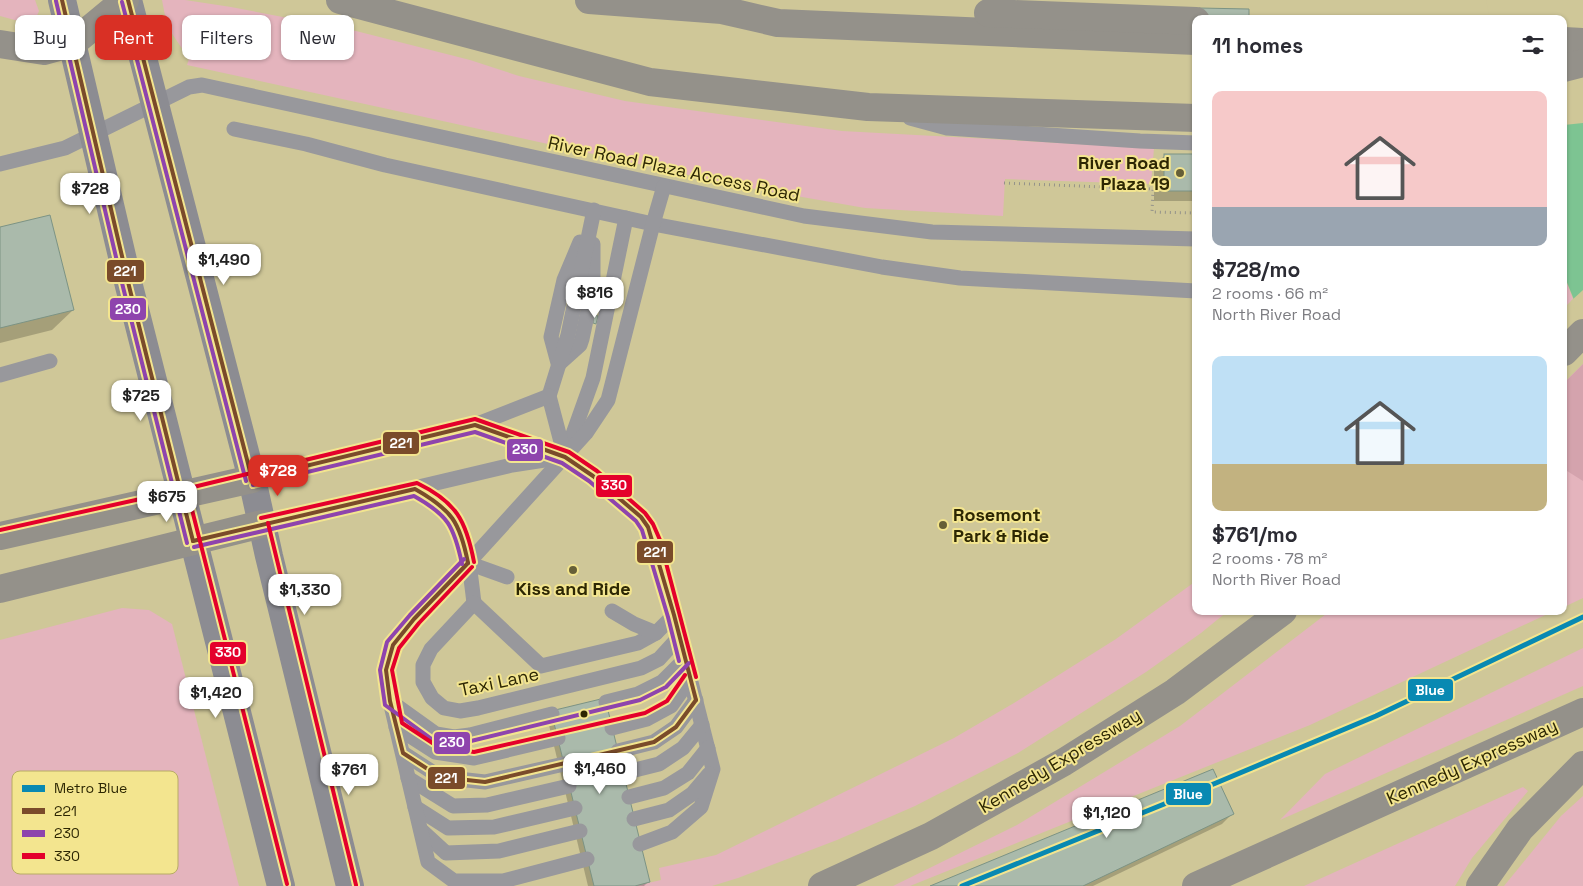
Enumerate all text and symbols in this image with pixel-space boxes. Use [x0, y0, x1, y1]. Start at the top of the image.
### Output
chip: Buy [15, 15, 85, 60]
chip: Rent [95, 15, 172, 60]
chip: Filters [182, 15, 271, 60]
chip: New [281, 15, 354, 60]
icon: filters [1519, 31, 1547, 59]
text: 11 homes [1212, 32, 1303, 59]
icon: home [1335, 123, 1425, 213]
street label: River Road Plaza Access Road [546, 131, 802, 206]
place label: River Road Plaza 19 [1078, 151, 1170, 195]
marker: River Road Plaza 19 [1174, 167, 1186, 179]
pin: $728 [60, 172, 120, 215]
text: $728 [71, 178, 109, 199]
pin: $1,490 [183, 244, 265, 286]
text: $1,490 [198, 249, 250, 270]
text: $728/mo [1212, 256, 1300, 283]
line badge: 221 [106, 259, 145, 283]
text: 221 [114, 262, 136, 280]
pin: $816 [565, 276, 625, 319]
text: $816 [577, 282, 613, 303]
text: 2 rooms · 66 m² [1212, 283, 1328, 304]
line badge: 230 [109, 297, 147, 321]
text: 230 [115, 300, 141, 318]
text: North River Road [1212, 304, 1341, 325]
pin: $725 [111, 380, 171, 422]
text: $725 [122, 385, 160, 406]
icon: home [1335, 388, 1425, 478]
line badge: 221 [382, 431, 420, 455]
text: 221 [390, 434, 412, 452]
line badge: 230 [506, 438, 544, 462]
text: 230 [512, 440, 538, 458]
pin: $728 [248, 454, 308, 497]
text: $728 [259, 460, 297, 481]
line badge: 330 [595, 474, 633, 498]
text: 330 [601, 476, 627, 494]
pin: $675 [137, 480, 197, 523]
text: $675 [148, 486, 186, 507]
place label: Rosemont Park & Ride [953, 503, 1049, 547]
marker: Rosemont Park & Ride [937, 519, 949, 531]
text: $761/mo [1212, 521, 1298, 548]
line badge: 221 [636, 540, 674, 564]
text: 221 [644, 543, 666, 561]
text: 2 rooms · 78 m² [1212, 548, 1327, 569]
marker: Kiss and Ride [567, 564, 579, 576]
text: North River Road [1212, 569, 1341, 590]
pin: $1,330 [264, 574, 346, 616]
place label: Kiss and Ride [515, 577, 631, 600]
text: $1,330 [279, 579, 331, 600]
line badge: 330 [209, 641, 247, 665]
text: 330 [215, 643, 241, 661]
street label: Taxi Lane [457, 662, 541, 701]
pin: $1,420 [175, 676, 257, 719]
line badge: Blue [1407, 678, 1454, 702]
text: Blue [1415, 681, 1445, 699]
text: $1,420 [190, 682, 242, 703]
street label: Kennedy Expressway [975, 703, 1145, 818]
unlabelled marker [579, 709, 589, 719]
street label: Kennedy Expressway [1383, 713, 1561, 810]
line badge: 230 [433, 731, 471, 755]
text: 230 [439, 733, 465, 751]
pin: $1,460 [559, 752, 641, 795]
pin: $761 [319, 754, 379, 796]
text: $1,460 [574, 758, 626, 779]
text: $761 [331, 759, 367, 780]
line badge: 221 [427, 766, 466, 790]
text: 221 [435, 769, 457, 787]
legend [12, 771, 178, 874]
text: Metro Blue [54, 779, 127, 797]
line badge: Blue [1165, 782, 1212, 806]
text: Blue [1173, 785, 1203, 803]
pin: $1,120 [1066, 796, 1148, 839]
text: 221 [54, 802, 77, 820]
text: $1,120 [1083, 802, 1131, 823]
text: 230 [54, 824, 80, 842]
text: 330 [54, 847, 80, 865]

